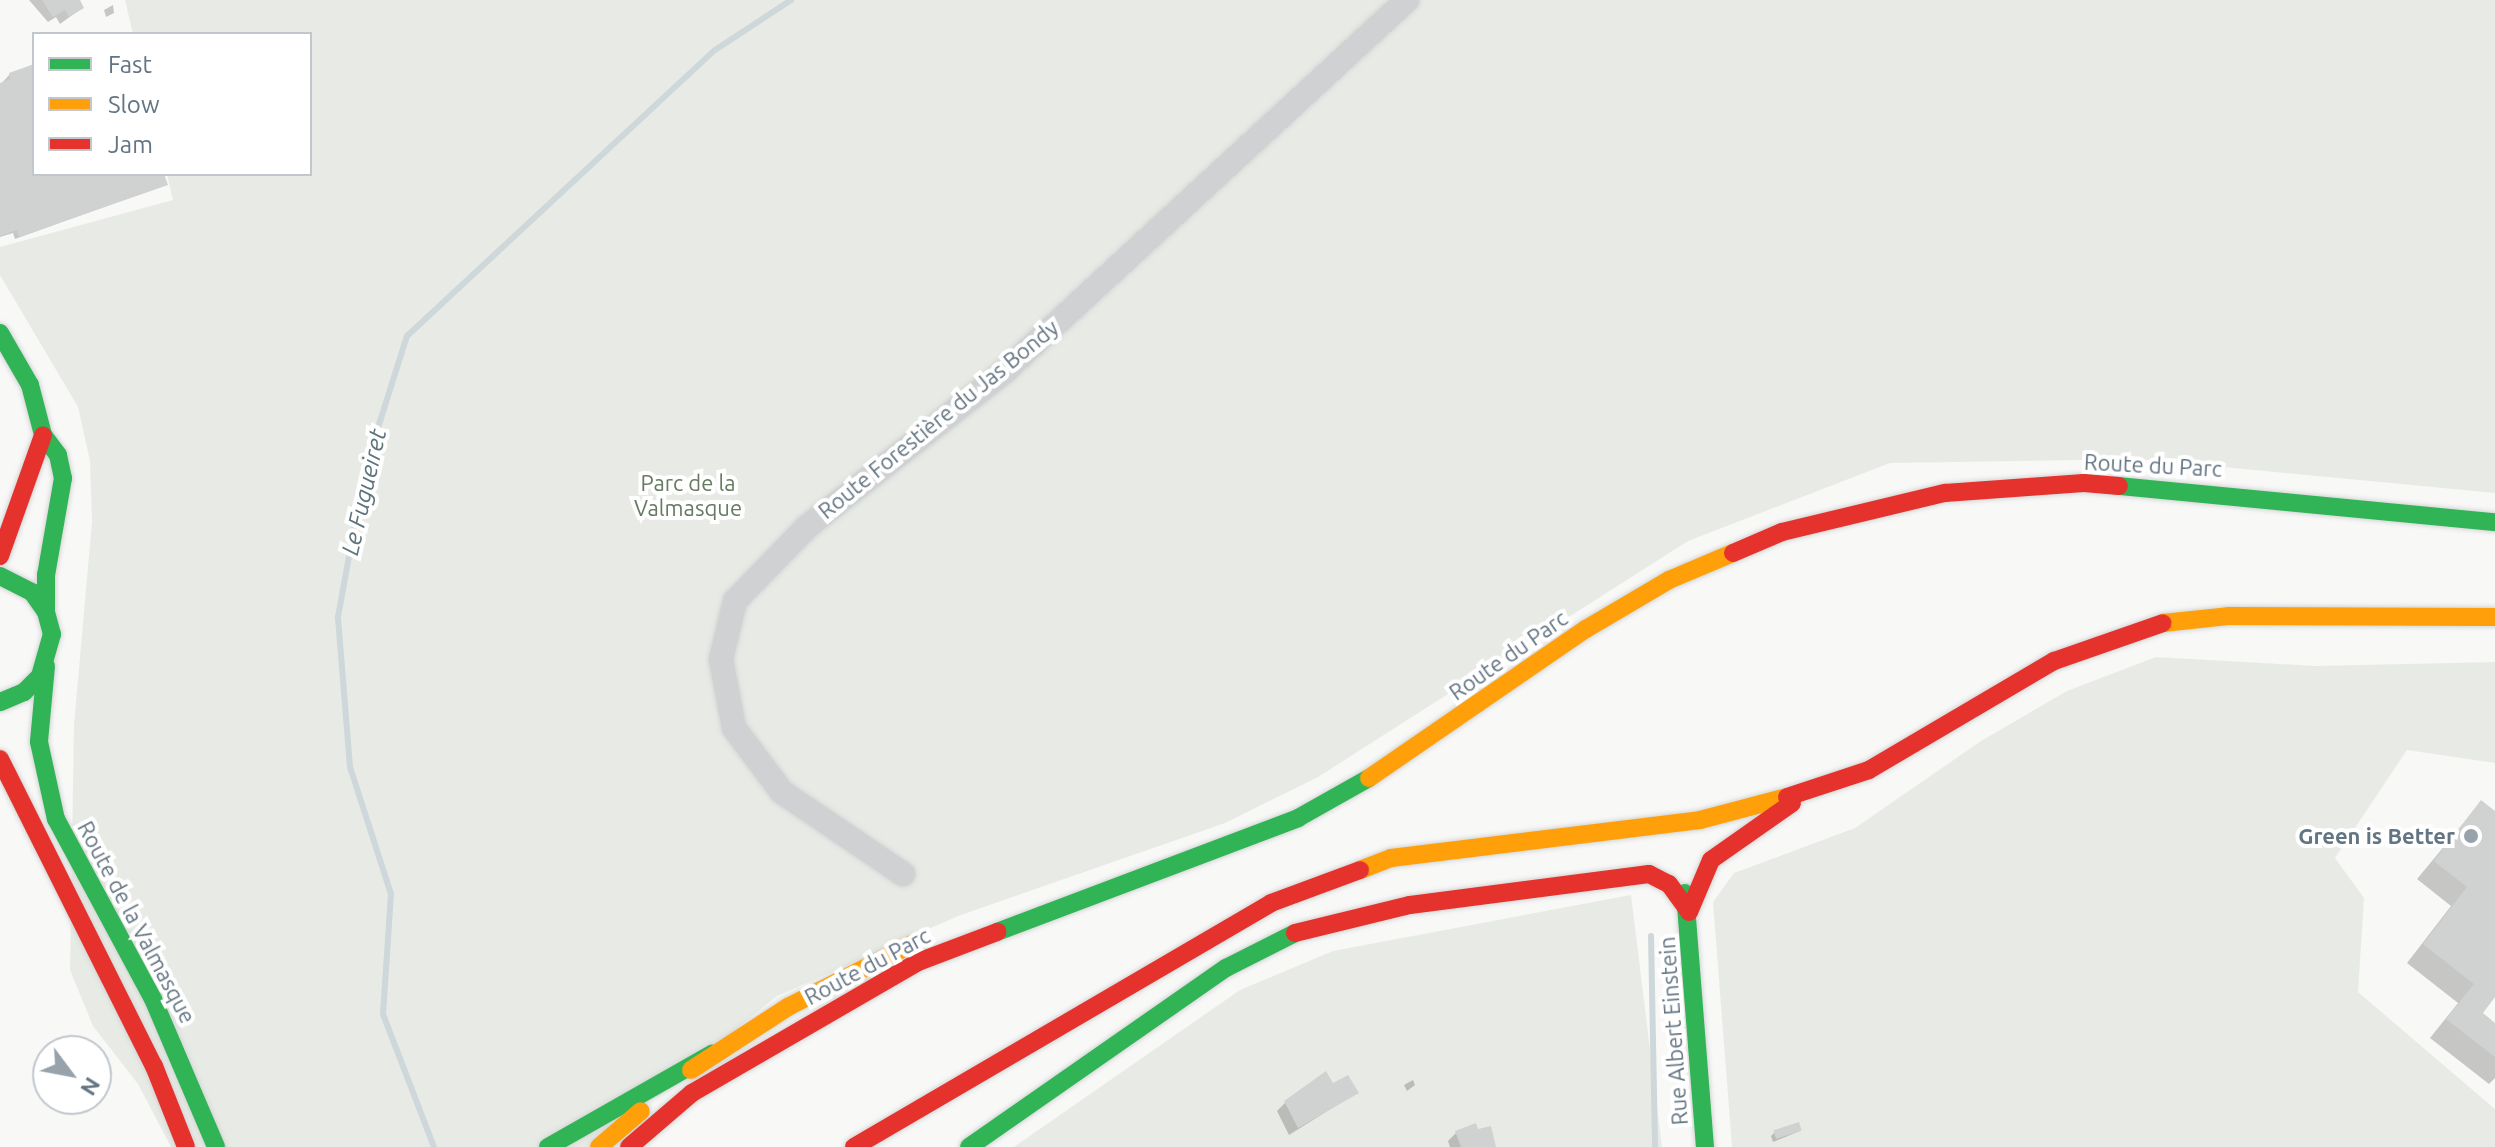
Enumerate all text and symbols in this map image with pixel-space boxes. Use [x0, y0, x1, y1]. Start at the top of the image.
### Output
legend [32, 32, 312, 176]
text: Fast [108, 51, 152, 78]
text: Slow [108, 91, 160, 118]
text: Jam [108, 131, 153, 158]
street label: Route Forestière du Jas Bondy [813, 314, 1063, 524]
water label: Le Fugueiret [336, 426, 392, 558]
street label: Route du Parc [2083, 448, 2223, 482]
park label: Parc de la Valmasque [634, 469, 742, 520]
street label: Route du Parc [1444, 605, 1572, 705]
street label: Route de la Valmasque [72, 816, 202, 1028]
place label: Green is Better [2298, 823, 2455, 849]
marker: Green is Better [2462, 827, 2480, 845]
street label: Route du Parc [800, 922, 934, 1010]
street label: Rue Albert Einstein [1653, 936, 1693, 1126]
north arrow [32, 1035, 112, 1115]
text: N [76, 1073, 106, 1101]

